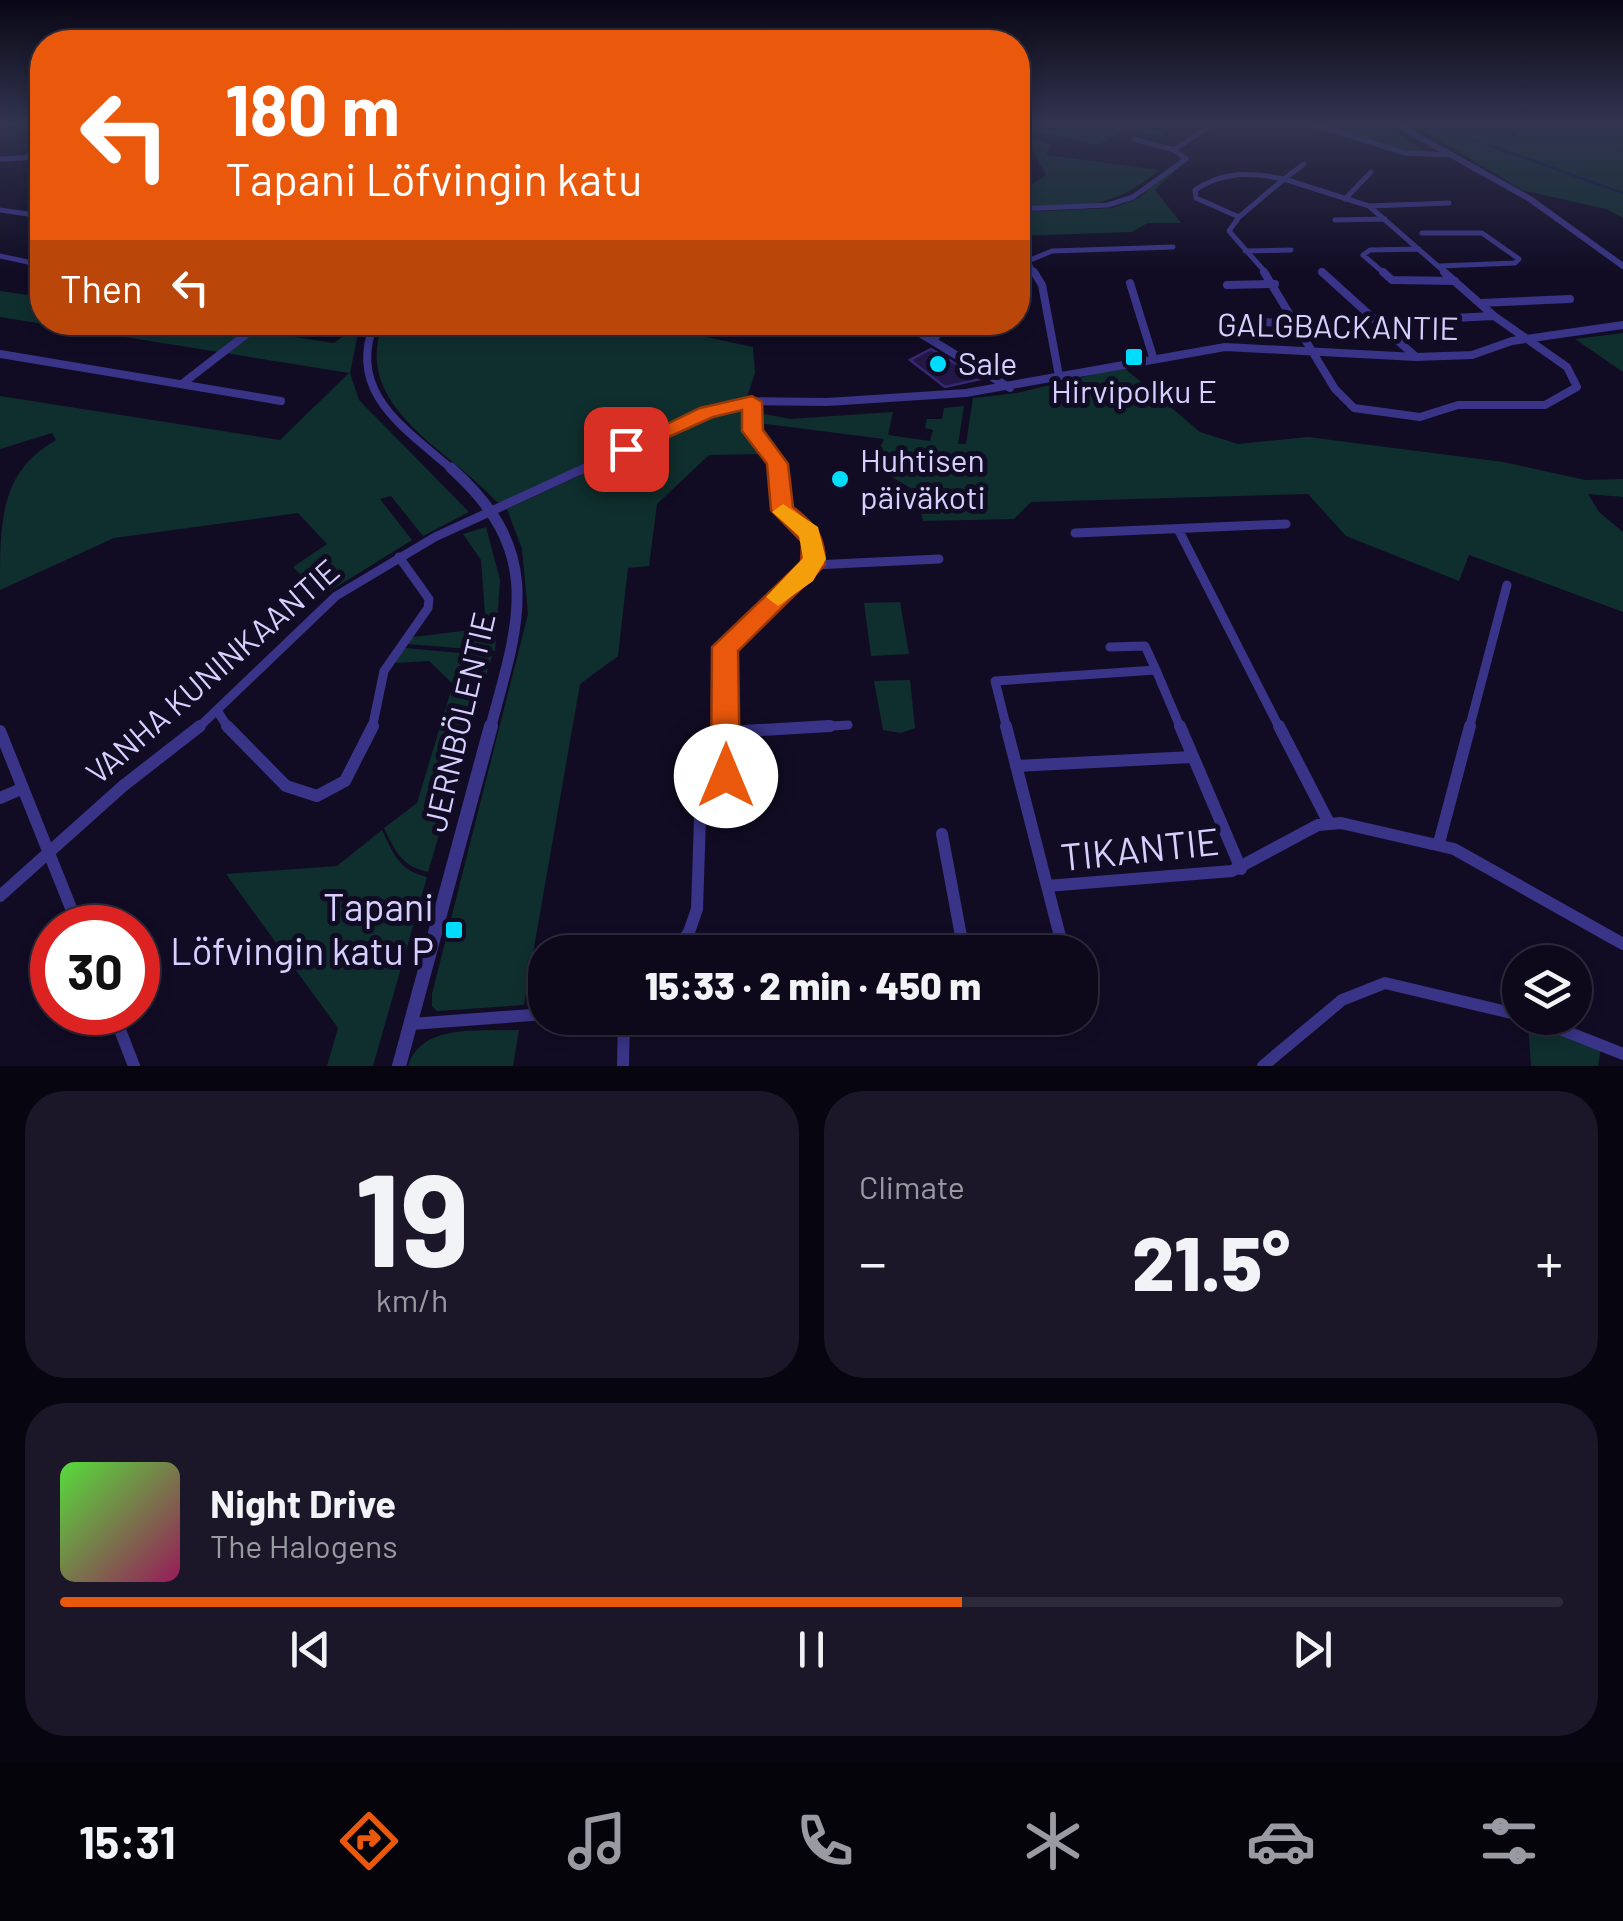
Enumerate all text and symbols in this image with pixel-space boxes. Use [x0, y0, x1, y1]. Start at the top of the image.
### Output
text: 180 m [225, 66, 400, 150]
icon: left [60, 70, 190, 200]
text: Tapani Löfvingin katu [225, 151, 642, 205]
icon: left [163, 260, 218, 315]
text: Then [60, 265, 143, 311]
street label: GALGBACKANTIE [1217, 304, 1459, 346]
place label: Sale [958, 343, 1017, 381]
marker: Hirvipolku E [1123, 346, 1145, 368]
marker: Sale [927, 353, 949, 375]
place label: Hirvipolku E [1051, 371, 1217, 409]
pin [584, 407, 669, 492]
icon: arrive [599, 422, 654, 477]
place label: Huhtisen päiväkoti [860, 440, 986, 515]
marker: Huhtisen päiväkoti [829, 468, 851, 490]
street label: VANHA KUNINKAANTIE [78, 550, 346, 791]
street label: JERNBÖLENTIE [414, 608, 502, 835]
position arrow [674, 724, 778, 828]
street label: TIKANTIE [1058, 817, 1221, 879]
place label: Tapani Löfvingin katu P [170, 883, 434, 973]
speed limit sign: 30 [30, 905, 160, 1035]
marker: Tapani Löfvingin katu P [443, 919, 465, 941]
map controls [1502, 945, 1592, 1035]
button: layers [1502, 945, 1592, 1035]
text: 15:33 · 2 min · 450 m [645, 962, 981, 1008]
text: 19 [354, 1137, 470, 1293]
text: Climate [859, 1167, 965, 1205]
text: 21.5° [1132, 1216, 1290, 1306]
text: − [859, 1228, 887, 1294]
text: + [1535, 1228, 1563, 1294]
text: km/h [376, 1280, 448, 1318]
text: Night Drive [210, 1480, 396, 1526]
text: The Halogens [210, 1526, 398, 1564]
icon: previous [283, 1622, 338, 1677]
icon: pause [784, 1622, 839, 1677]
icon: next [1285, 1622, 1340, 1677]
icon: directions [334, 1806, 404, 1876]
icon: music [562, 1806, 632, 1876]
icon: phone [790, 1806, 860, 1876]
icon: climate [1018, 1806, 1088, 1876]
icon: car [1246, 1806, 1316, 1876]
icon: filters [1474, 1806, 1544, 1876]
text: 15:31 [79, 1814, 176, 1868]

